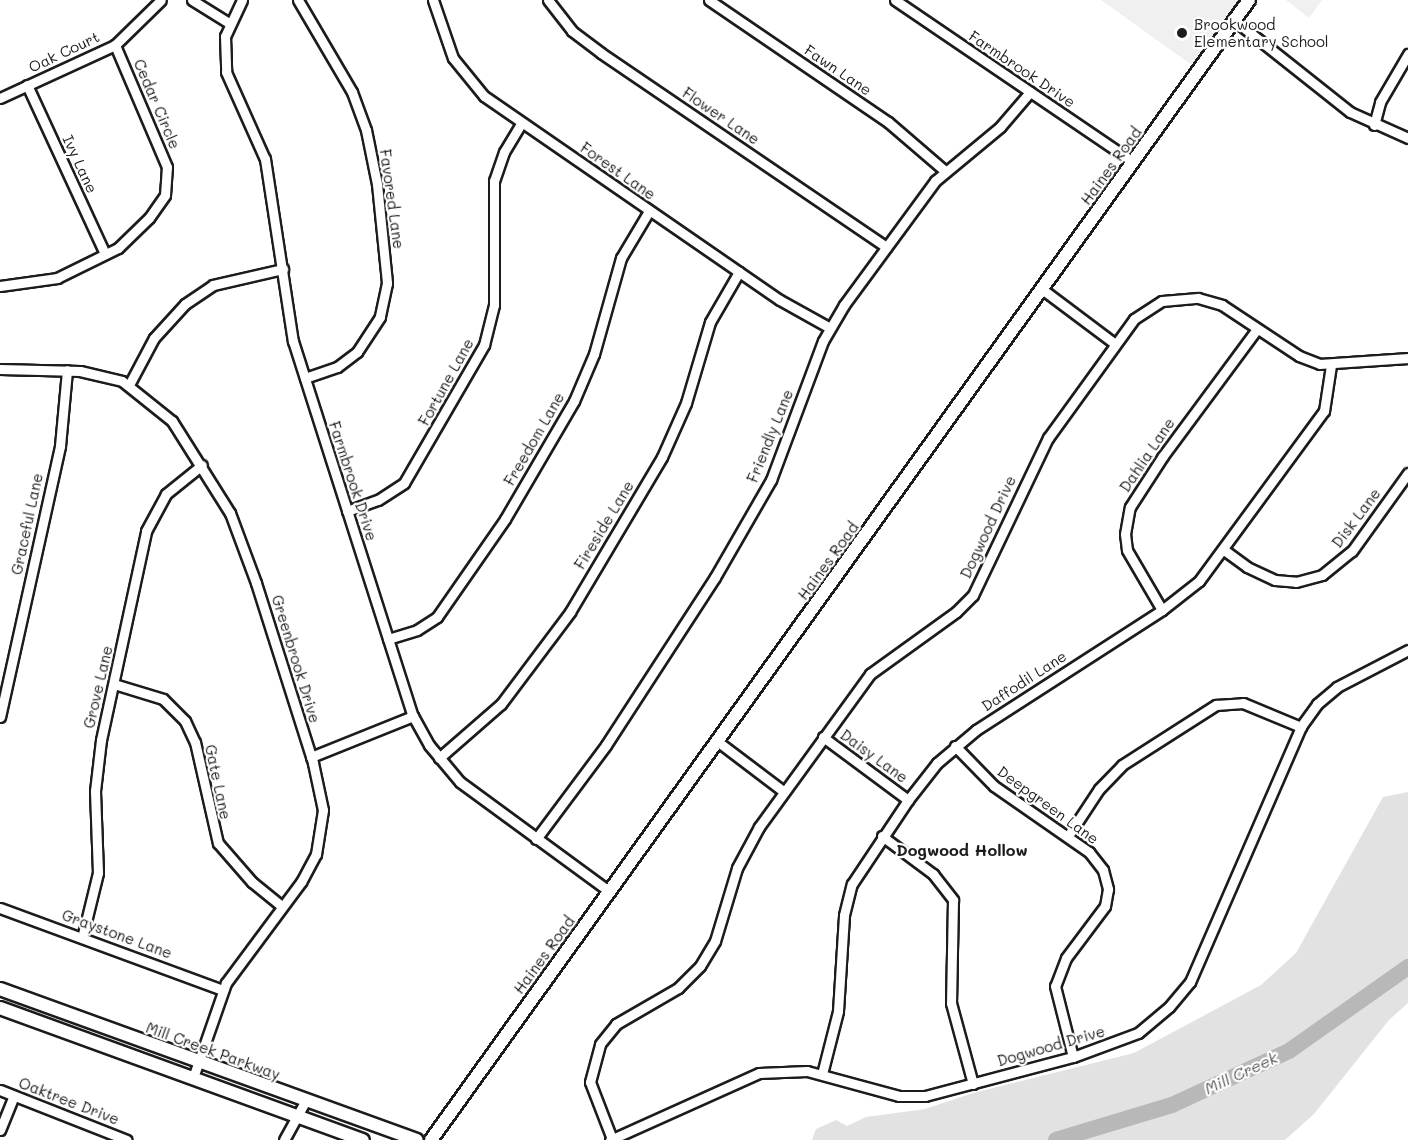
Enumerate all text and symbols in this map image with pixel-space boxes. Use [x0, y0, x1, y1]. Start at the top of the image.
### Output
place label: Brookwood Elementary School [1194, 15, 1329, 50]
marker: Brookwood Elementary School [1175, 26, 1189, 40]
street label: Farmbrook Drive [965, 27, 1079, 111]
street label: Oak Court [26, 28, 102, 76]
street label: Fawn Lane [801, 41, 875, 99]
street label: Cedar Circle [130, 56, 184, 152]
street label: Flower Lane [679, 84, 763, 148]
street label: Haines Road [1077, 124, 1145, 208]
street label: Ivy Lane [59, 132, 101, 196]
street label: Forest Lane [577, 139, 659, 203]
street label: Favored Lane [376, 148, 408, 250]
street label: Fortune Lane [415, 335, 477, 429]
street label: Friendly Lane [743, 387, 797, 485]
street label: Freedom Lane [500, 389, 568, 489]
street label: Dahlia Lane [1116, 415, 1178, 495]
street label: Farmbrook Drive [325, 419, 381, 543]
street label: Graceful Lane [7, 471, 47, 577]
street label: Dogwood Drive [956, 473, 1020, 581]
street label: Fireside Lane [571, 477, 637, 573]
street label: Disk Lane [1328, 485, 1384, 551]
street label: Haines Road [794, 519, 862, 603]
street label: Greenbrook Drive [268, 593, 324, 725]
street label: Grove Lane [80, 644, 116, 730]
street label: Daffodil Lane [978, 647, 1070, 715]
street label: Daisy Lane [837, 726, 911, 786]
street label: Gate Lane [201, 743, 235, 821]
street label: Deepgreen Lane [994, 762, 1102, 848]
district label: Dogwood Hollow [896, 840, 1028, 860]
street label: Graystone Lane [59, 906, 175, 962]
street label: Haines Road [510, 913, 578, 997]
street label: Mill Creek Parkway [144, 1018, 282, 1084]
street label: Dogwood Drive [995, 1022, 1107, 1070]
water label: Mill Creek [1201, 1048, 1281, 1098]
street label: Oaktree Drive [16, 1074, 122, 1128]

